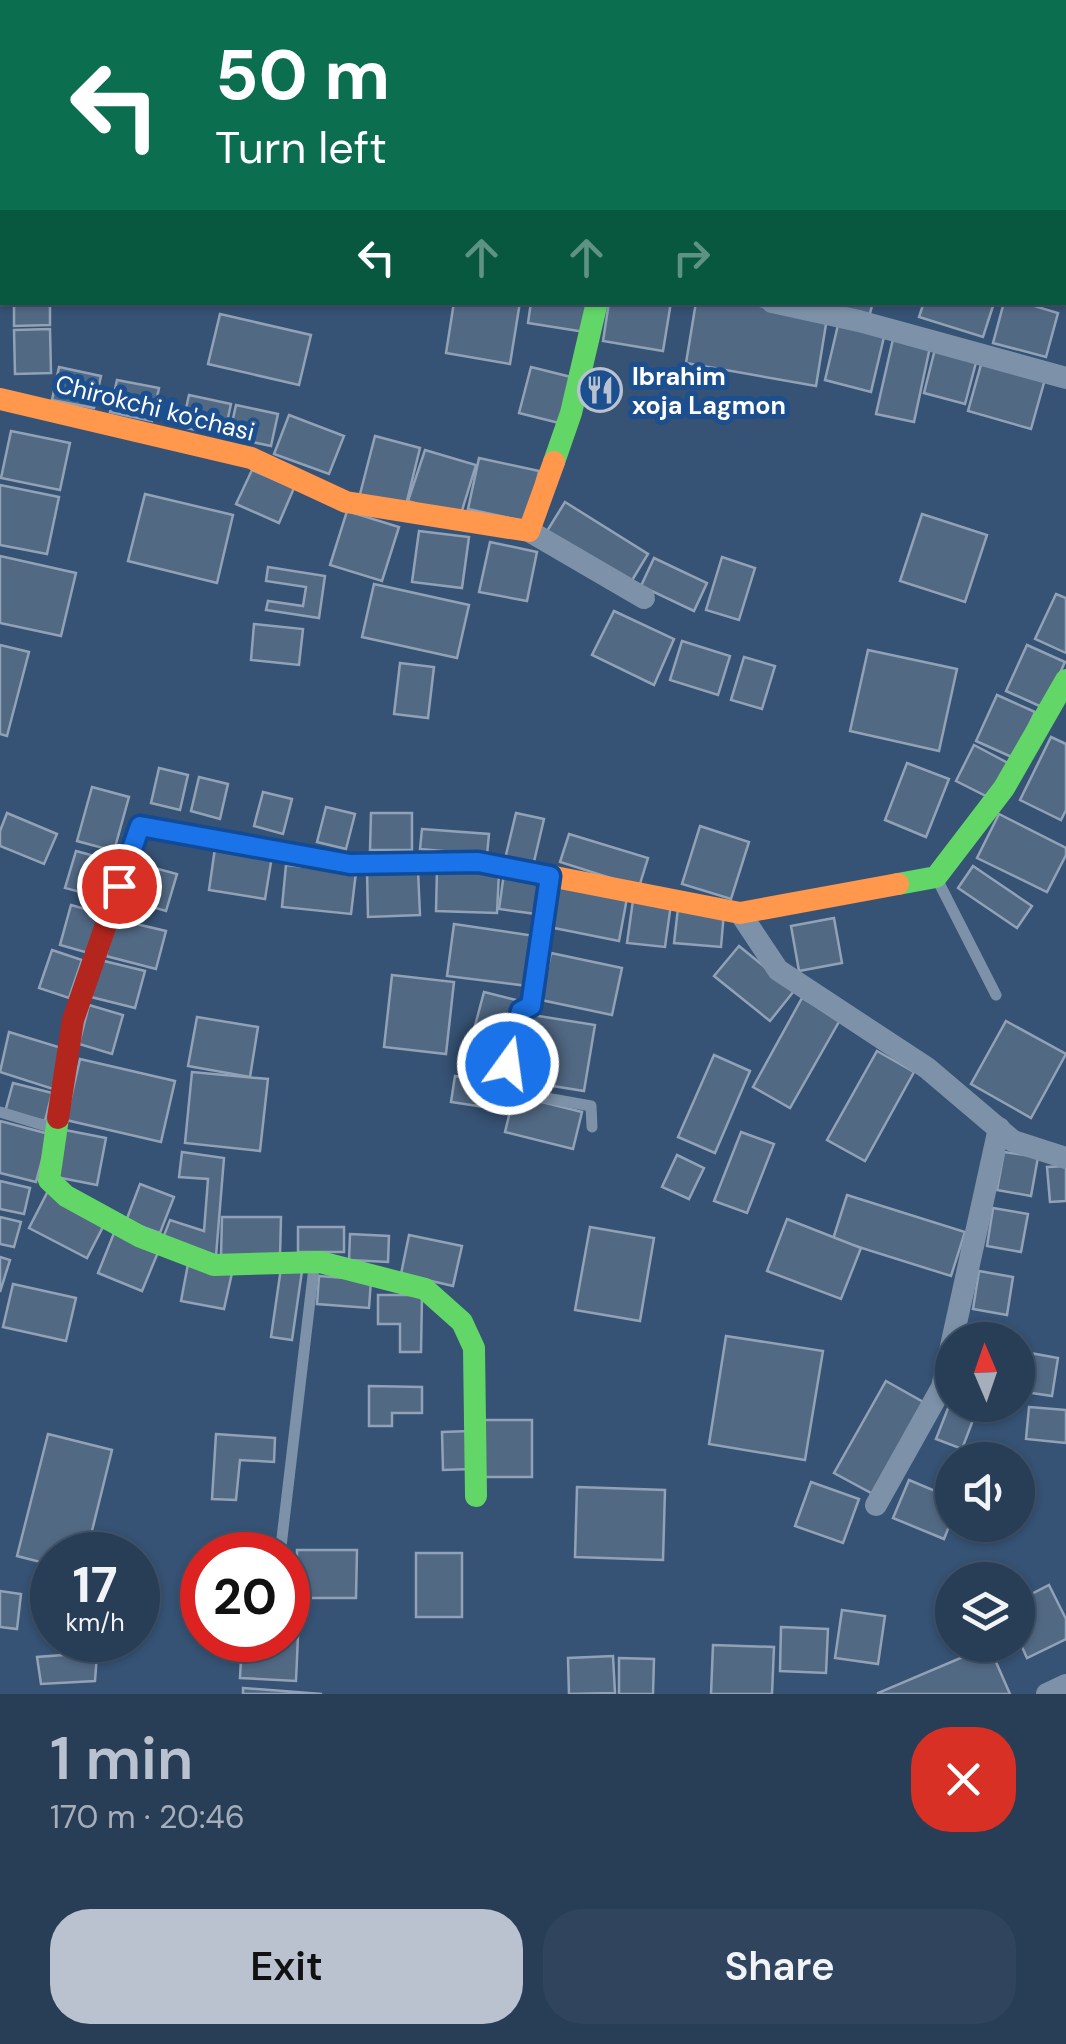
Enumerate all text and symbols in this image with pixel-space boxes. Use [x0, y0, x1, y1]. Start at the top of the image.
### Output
text: 50 m [215, 30, 390, 121]
icon: left [50, 40, 180, 170]
text: Turn left [215, 118, 387, 177]
icon: left [349, 230, 404, 285]
icon: ahead [454, 230, 509, 285]
icon: ahead [559, 230, 614, 285]
icon: right [664, 230, 719, 285]
place label: Ibrahim xoja Lagmon [632, 360, 786, 422]
street label: Chirokchi ko'chasi [52, 367, 258, 449]
restaurant icon: Ibrahim xoja Lagmon [577, 367, 623, 413]
pin [77, 844, 162, 929]
icon: arrive [92, 859, 147, 914]
position arrow [456, 1012, 560, 1116]
north arrow [935, 1322, 1035, 1422]
map controls [935, 1322, 1035, 1662]
button: sound [935, 1442, 1035, 1542]
speed limit sign: 20 [180, 1532, 310, 1662]
text: 17 [72, 1552, 118, 1618]
button: layers [935, 1562, 1035, 1662]
text: km/h [65, 1606, 125, 1639]
text: 1 min [50, 1719, 193, 1798]
button: close [911, 1727, 1016, 1832]
text: 170 m · 20:46 [50, 1796, 245, 1838]
button: Exit [50, 1909, 523, 2024]
button: Share [543, 1909, 1016, 2024]

